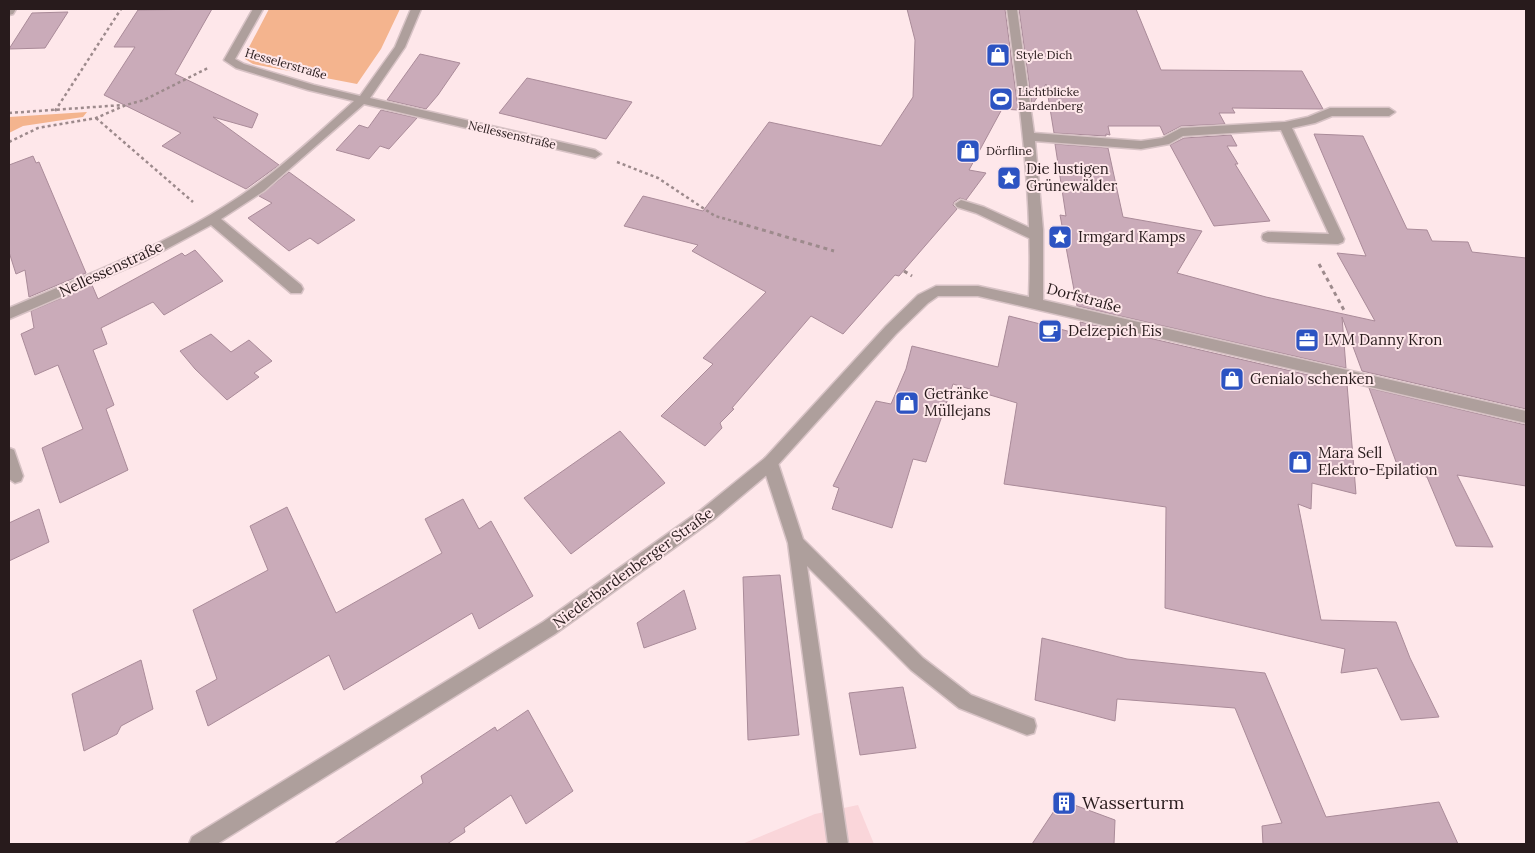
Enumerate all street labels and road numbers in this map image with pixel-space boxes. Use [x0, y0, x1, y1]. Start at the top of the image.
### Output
street label: Hesselerstraße [244, 45, 329, 82]
street label: Nellessenstraße [467, 117, 558, 152]
street label: Nellessenstraße [56, 236, 166, 301]
street label: Dorfstraße [1045, 278, 1124, 317]
street label: Niederbardenberger Straße [549, 503, 716, 632]

